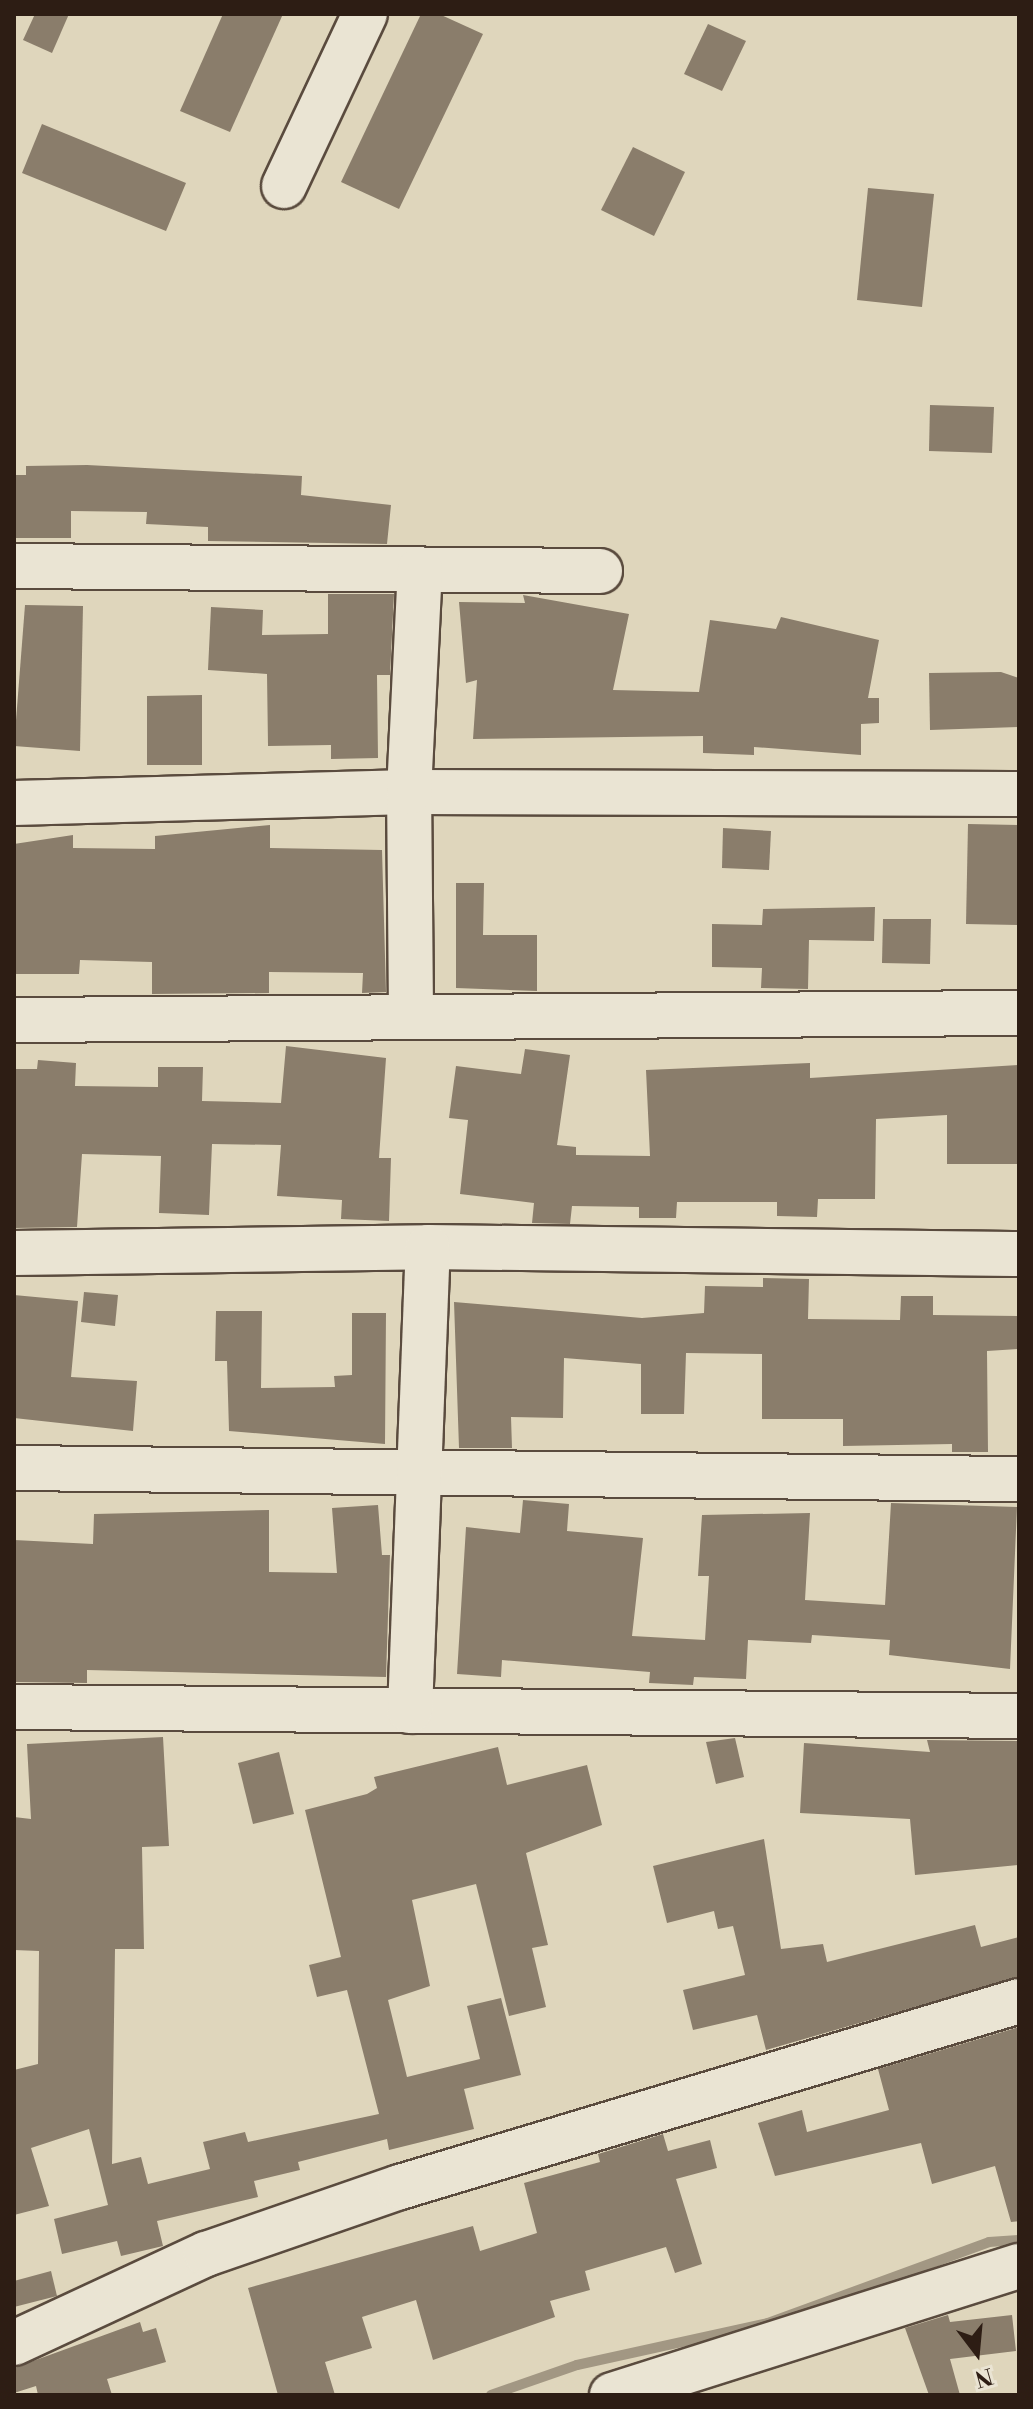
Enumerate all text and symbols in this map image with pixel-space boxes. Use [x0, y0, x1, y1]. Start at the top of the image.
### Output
north arrow [937, 2313, 1017, 2393]
text: N [972, 2361, 996, 2392]

